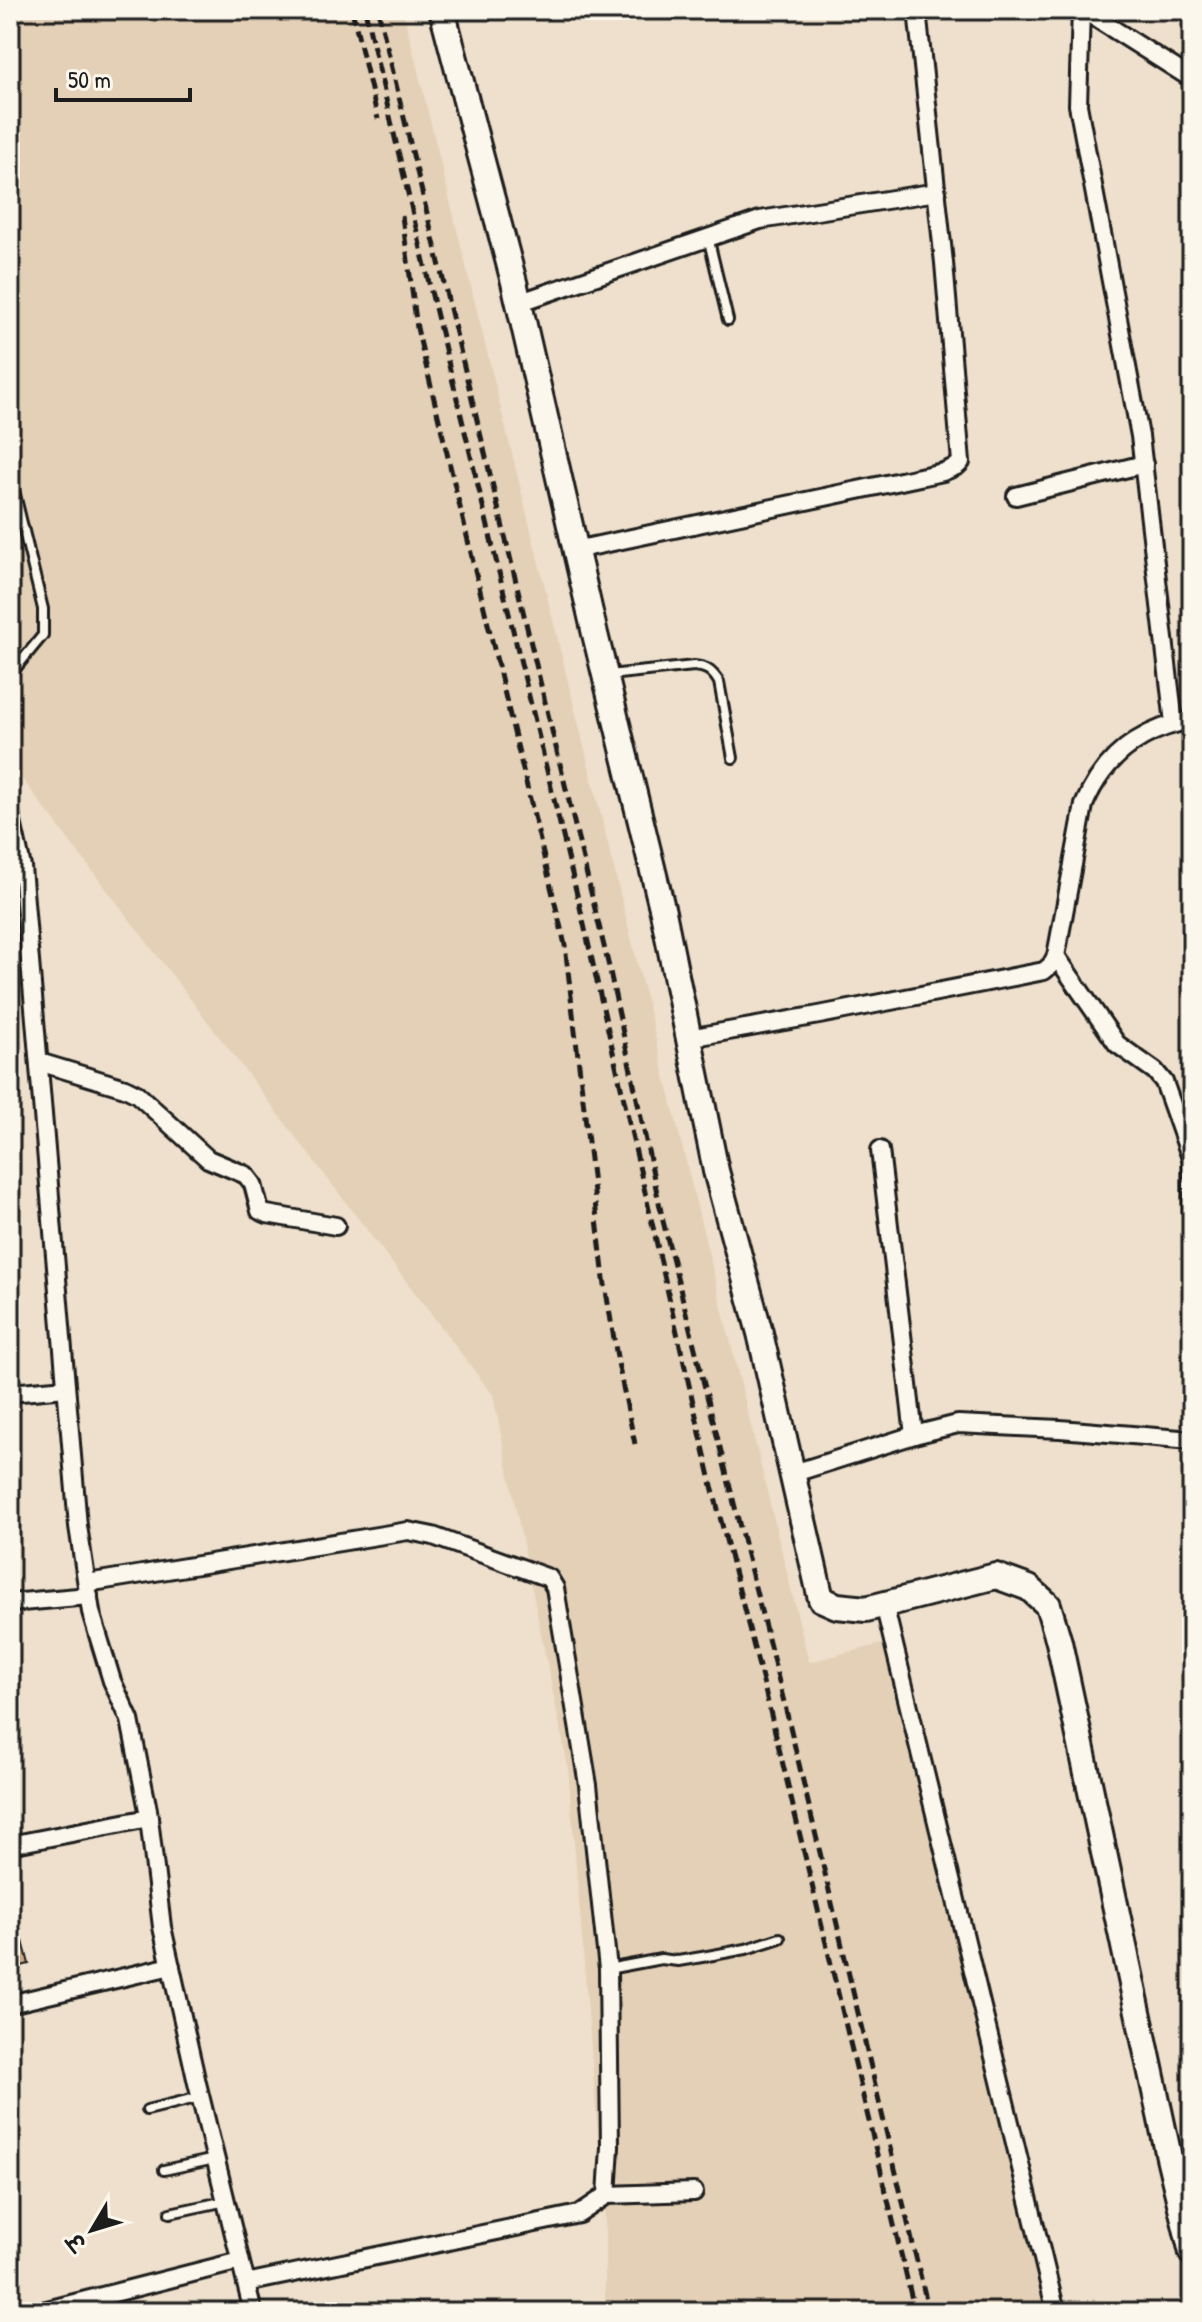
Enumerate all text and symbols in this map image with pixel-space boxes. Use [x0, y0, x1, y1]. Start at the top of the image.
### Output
scale bar [56, 52, 190, 102]
text: 50 m [68, 63, 111, 95]
north arrow [52, 2190, 132, 2270]
text: उ [58, 2225, 94, 2259]

